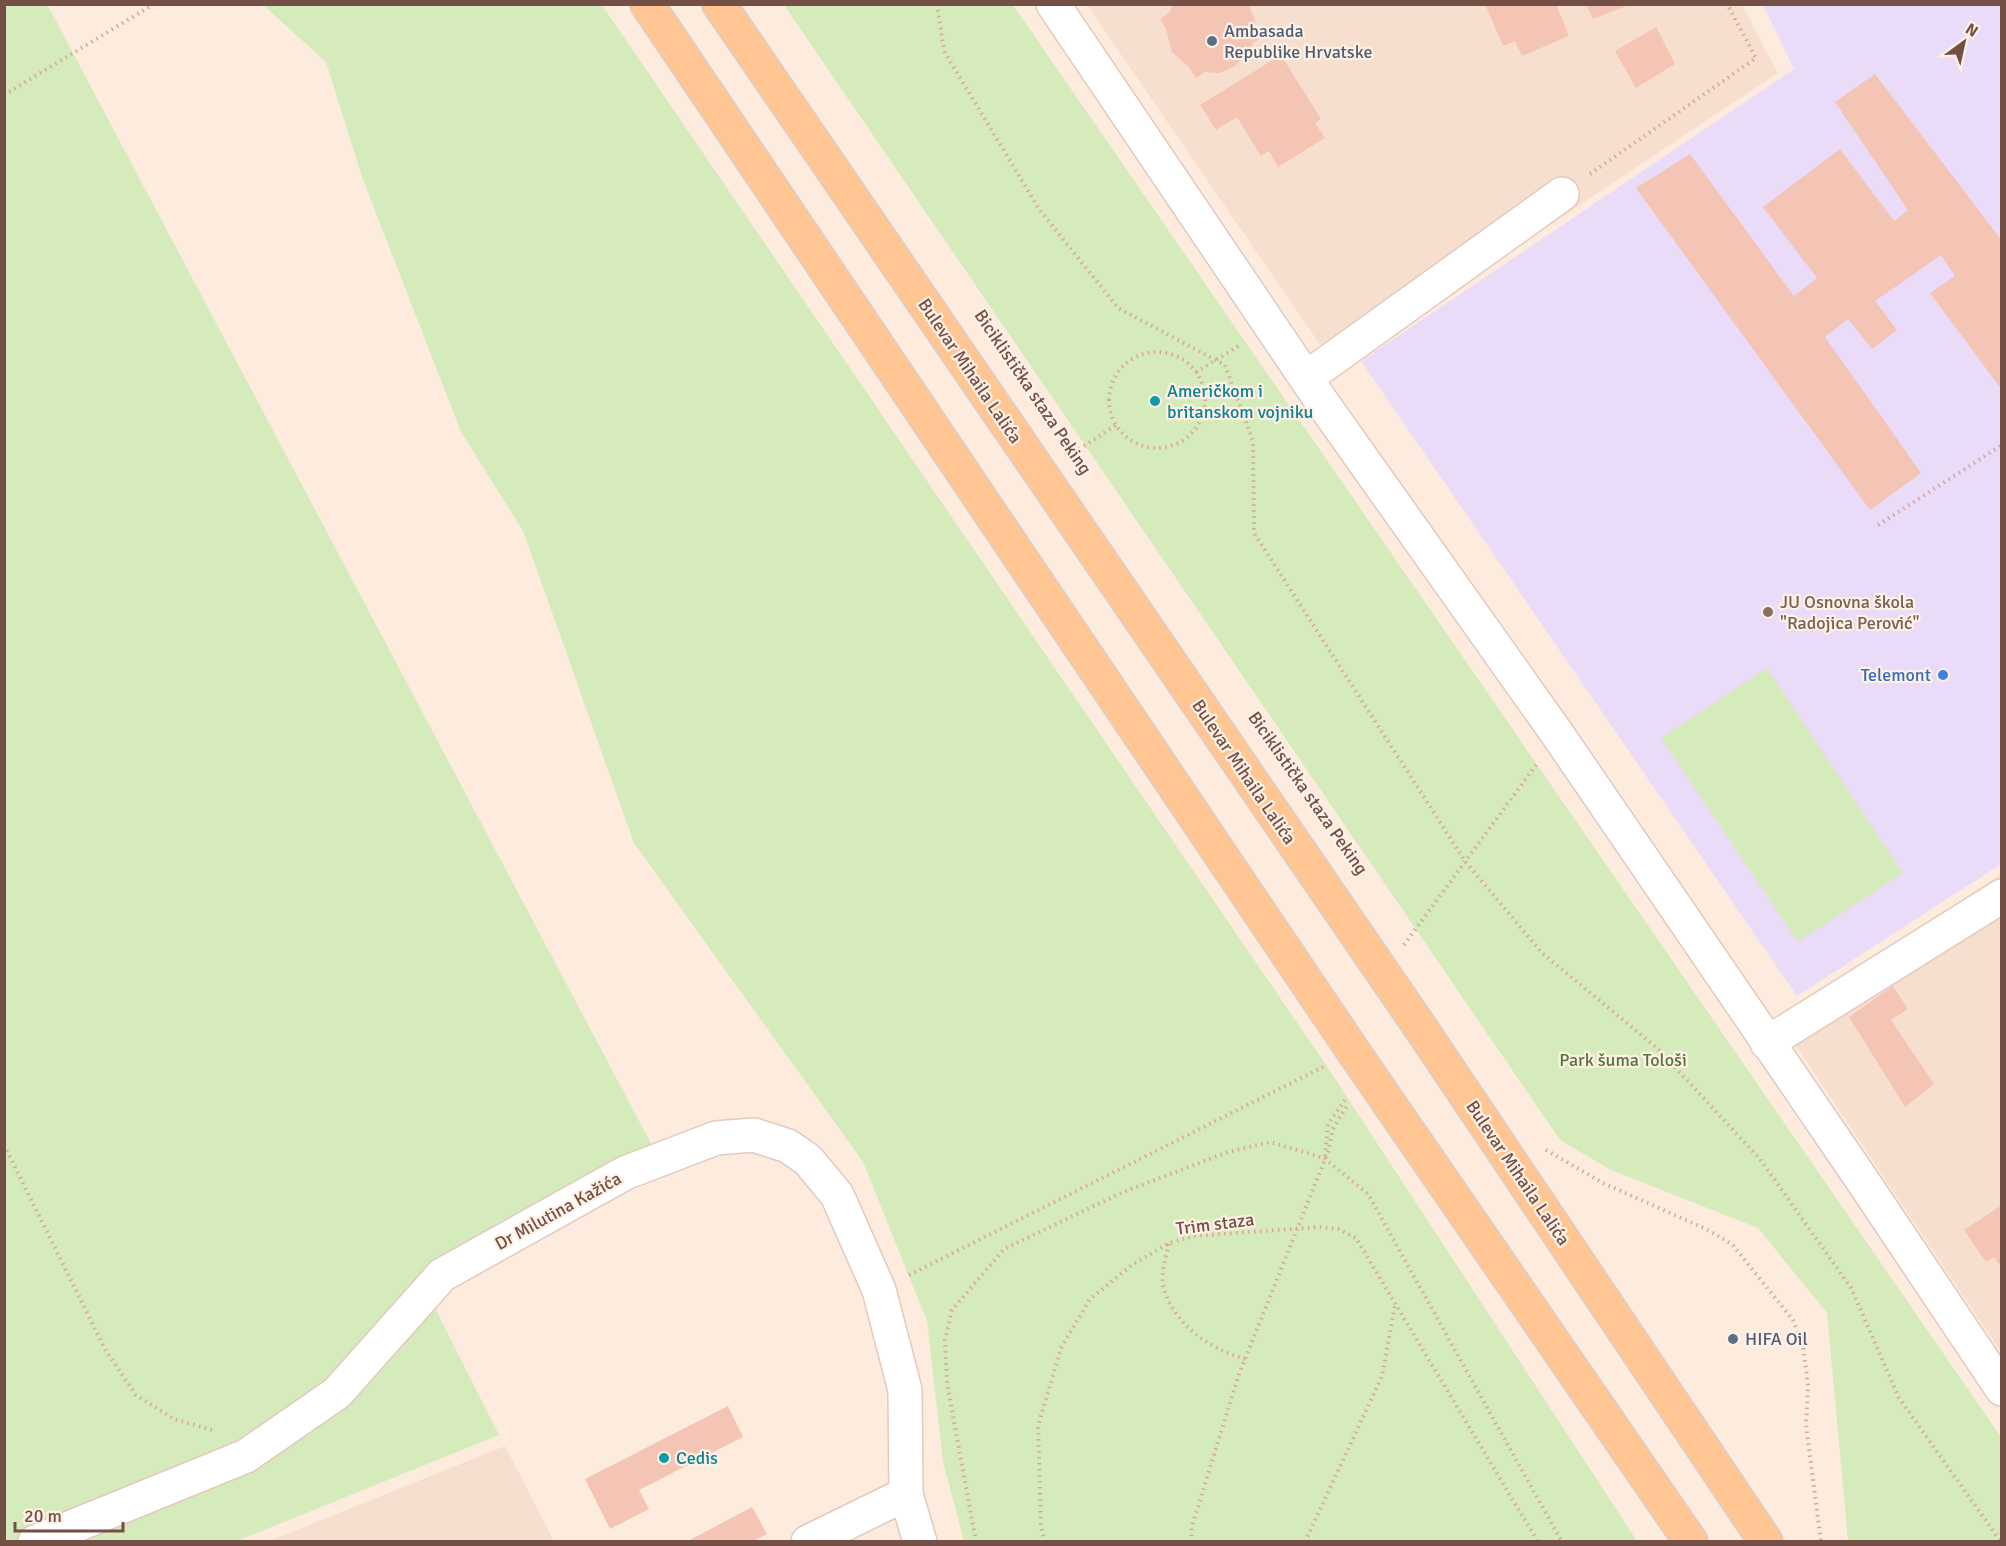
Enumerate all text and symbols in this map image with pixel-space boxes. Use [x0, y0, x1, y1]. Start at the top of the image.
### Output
north arrow [1934, 12, 1994, 72]
text: N [1962, 19, 1982, 42]
place label: Ambasada Republike Hrvatske [1224, 20, 1372, 63]
marker: Ambasada Republike Hrvatske [1205, 34, 1219, 48]
street label: Bulevar Mihaila Lalića [913, 294, 1027, 448]
street label: Biciklistička staza Peking [970, 305, 1096, 479]
place label: Američkom i britanskom vojniku [1167, 380, 1313, 423]
marker: Američkom i britanskom vojniku [1148, 394, 1162, 408]
place label: JU Osnovna škola "Radojica Perović" [1780, 591, 1920, 634]
marker: JU Osnovna škola "Radojica Perović" [1761, 605, 1775, 619]
place label: Telemont [1861, 664, 1931, 686]
marker: Telemont [1936, 668, 1950, 682]
street label: Bulevar Mihaila Lalića [1187, 695, 1301, 849]
street label: Biciklistička staza Peking [1243, 707, 1373, 879]
park label: Park šuma Tološi [1559, 1049, 1687, 1071]
street label: Bulevar Mihaila Lalića [1461, 1096, 1575, 1250]
street label: Dr Milutina Kažića [491, 1167, 625, 1255]
street label: Trim staza [1175, 1208, 1255, 1240]
place label: HIFA Oil [1745, 1328, 1808, 1350]
marker: HIFA Oil [1726, 1332, 1740, 1346]
place label: Cedis [676, 1447, 718, 1469]
marker: Cedis [657, 1451, 671, 1465]
scale bar [15, 1495, 123, 1533]
text: 20 m [24, 1505, 62, 1527]

